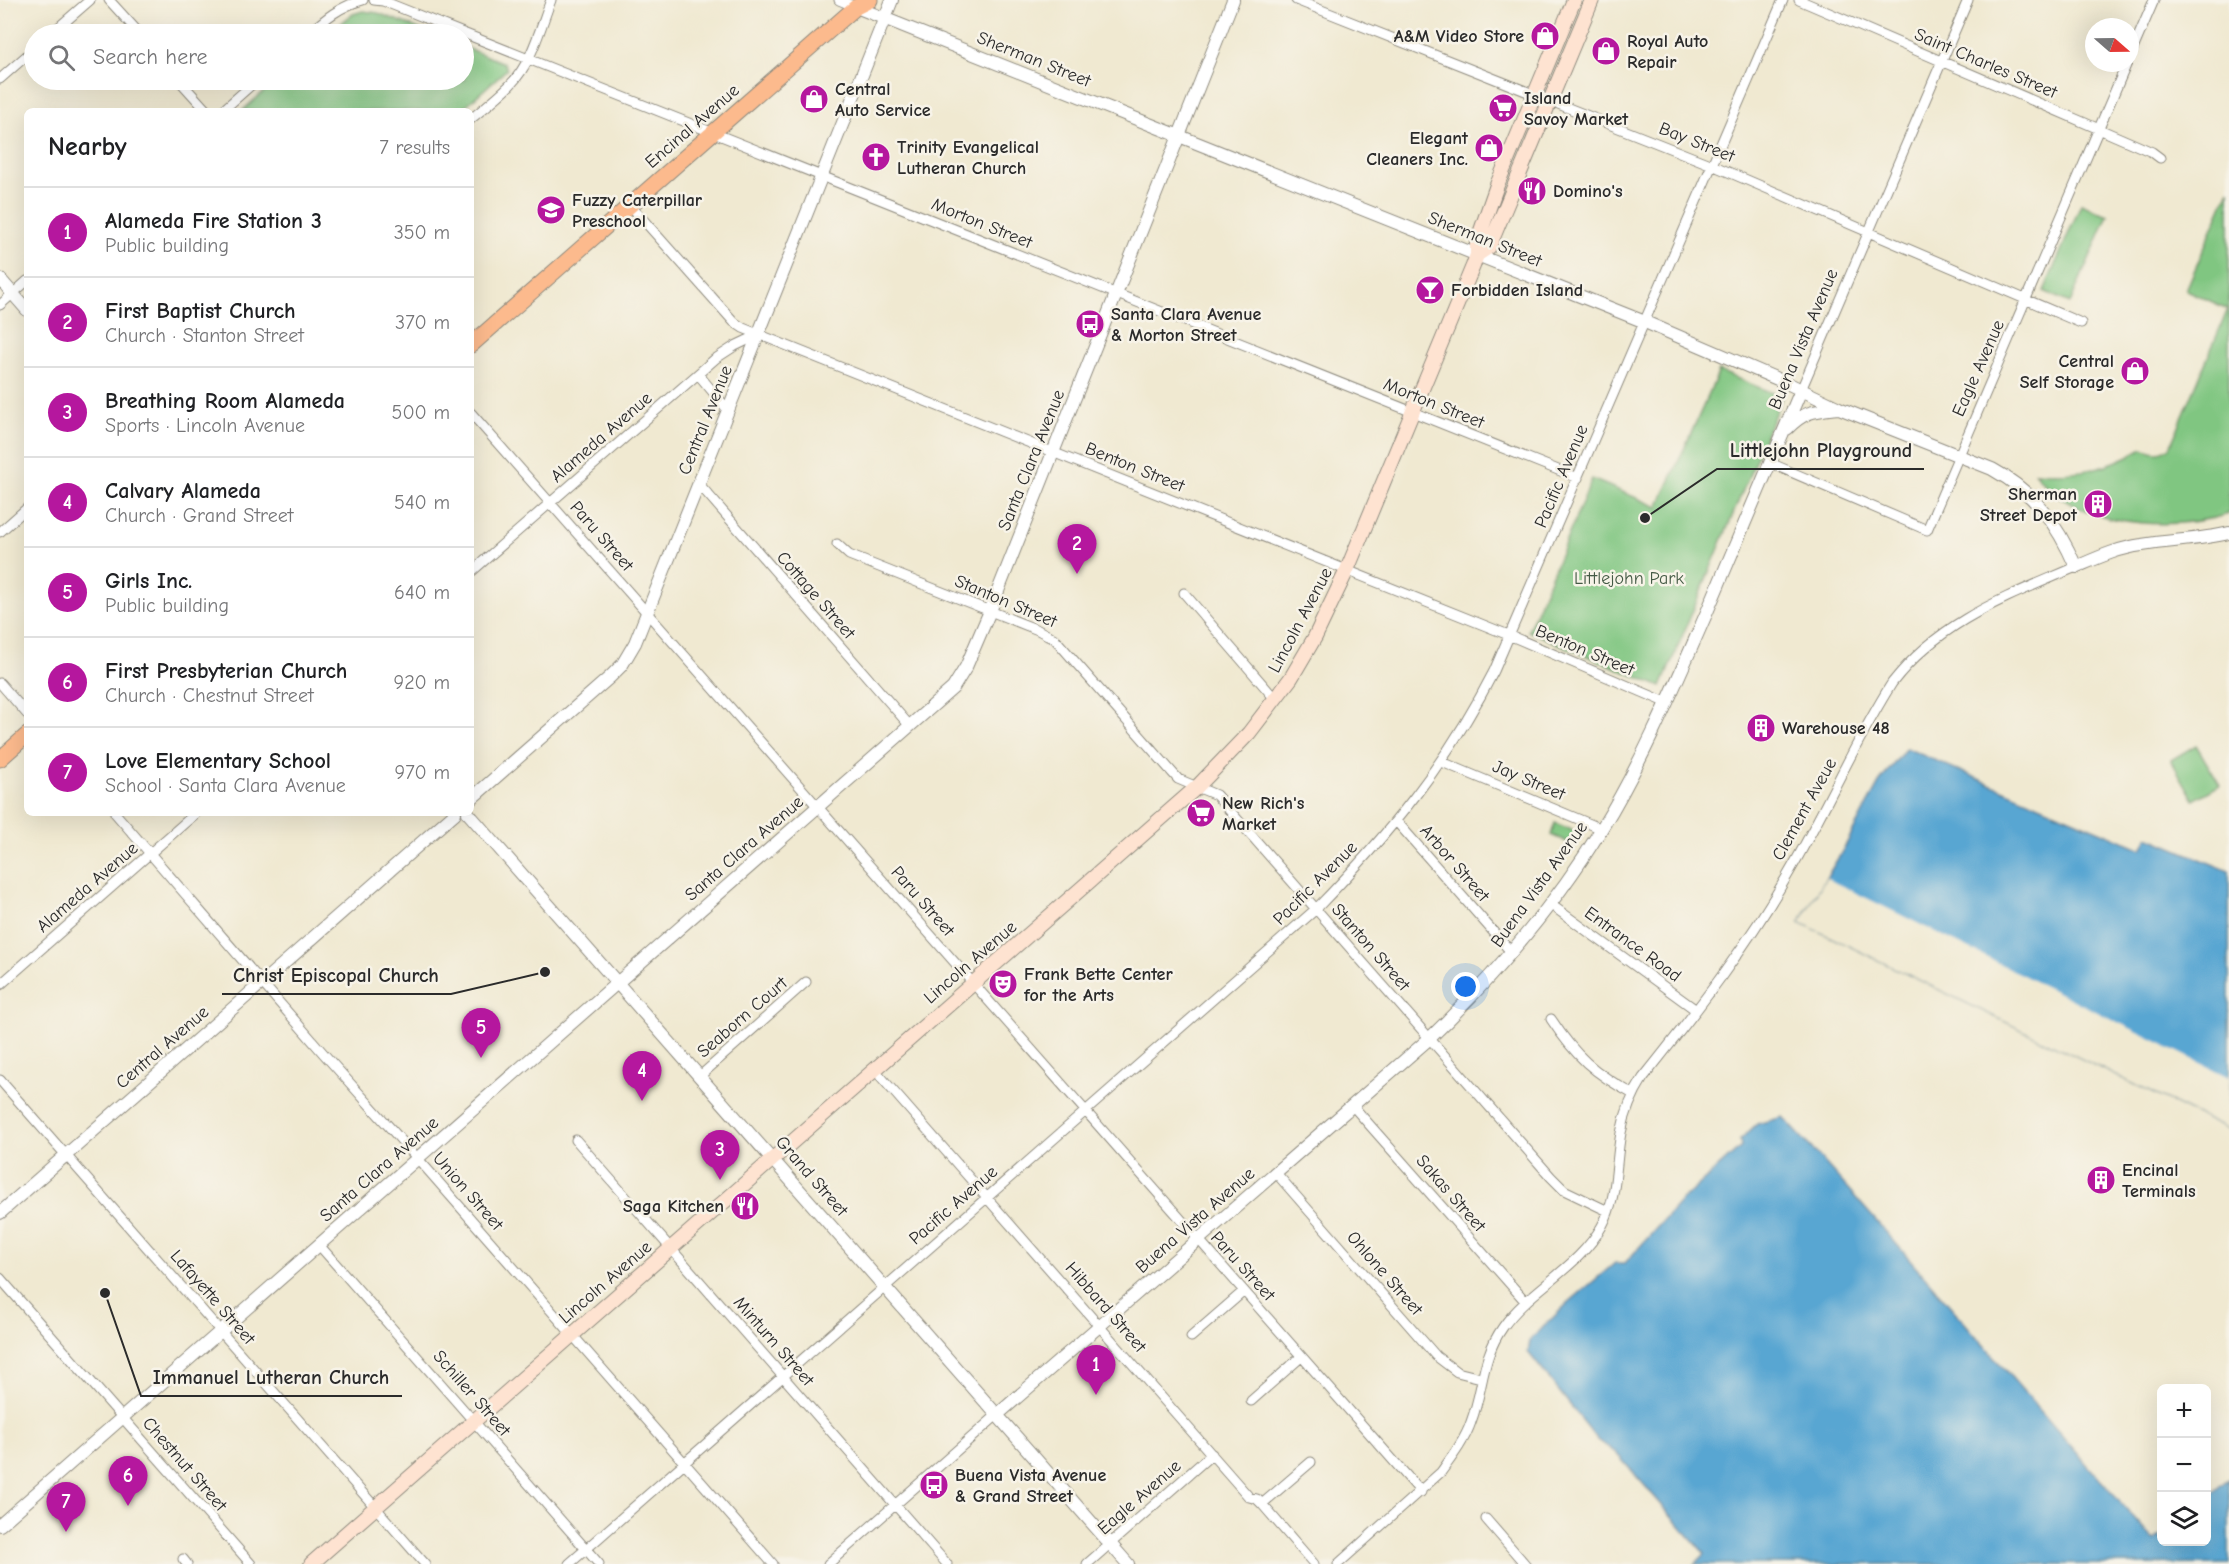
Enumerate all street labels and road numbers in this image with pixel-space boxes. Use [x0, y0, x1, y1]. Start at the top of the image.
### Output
street label: Saint Charles Street [1911, 24, 2061, 103]
street label: Sherman Street [974, 27, 1095, 92]
street label: Encinal Avenue [641, 80, 744, 173]
street label: Bay Street [1656, 118, 1738, 167]
street label: Morton Street [928, 194, 1036, 254]
street label: Sherman Street [1425, 207, 1546, 272]
street label: Buena Vista Avenue [1764, 266, 1843, 413]
street label: Eagle Avenue [1948, 317, 2009, 420]
street label: Central Avenue [674, 362, 737, 478]
street label: Morton Street [1380, 374, 1488, 434]
street label: Santa Clara Avenue [994, 387, 1069, 534]
street label: Alameda Avenue [546, 388, 656, 487]
street label: Pacific Avenue [1530, 421, 1593, 531]
street label: Benton Street [1082, 438, 1188, 497]
street label: Paru Street [565, 497, 638, 576]
street label: Cottage Street [772, 547, 860, 644]
street label: Lincoln Avenue [1264, 564, 1337, 676]
street label: Stanton Street [952, 571, 1061, 633]
street label: Benton Street [1532, 620, 1638, 681]
street label: Clement Aveue [1768, 754, 1841, 864]
street label: Jay Street [1489, 756, 1569, 805]
street label: Santa Clara Avenue [681, 791, 808, 906]
street label: Buena Vista Avenue [1487, 817, 1592, 951]
street label: Arbor Street [1416, 821, 1494, 907]
street label: Pacific Avenue [1269, 837, 1362, 930]
street label: Alameda Avenue [32, 838, 142, 937]
street label: Paru Street [886, 862, 959, 941]
street label: Stanton Street [1327, 899, 1415, 996]
street label: Entrance Road [1580, 902, 1685, 987]
street label: Lincoln Avenue [920, 916, 1021, 1008]
street label: Seaborn Court [693, 972, 792, 1062]
street label: Central Avenue [112, 1001, 213, 1093]
street label: Santa Clara Avenue [316, 1112, 443, 1227]
street label: Grand Street [771, 1132, 853, 1221]
street label: Union Street [428, 1148, 508, 1235]
street label: Sakas Street [1411, 1150, 1490, 1237]
street label: Pacific Avenue [905, 1161, 1002, 1249]
street label: Buena Vista Avenue [1132, 1163, 1259, 1278]
street label: Paru Street [1206, 1227, 1280, 1306]
street label: Ohlone Street [1342, 1227, 1427, 1320]
street label: Lincoln Avenue [555, 1236, 656, 1328]
street label: Lafayette Street [166, 1246, 260, 1350]
street label: Hibbard Street [1061, 1258, 1151, 1357]
street label: Minturn Street [729, 1292, 819, 1391]
street label: Schiller Street [428, 1346, 515, 1441]
street label: Chestnut Street [138, 1413, 232, 1516]
street label: Eagle Avenue [1093, 1456, 1185, 1539]

